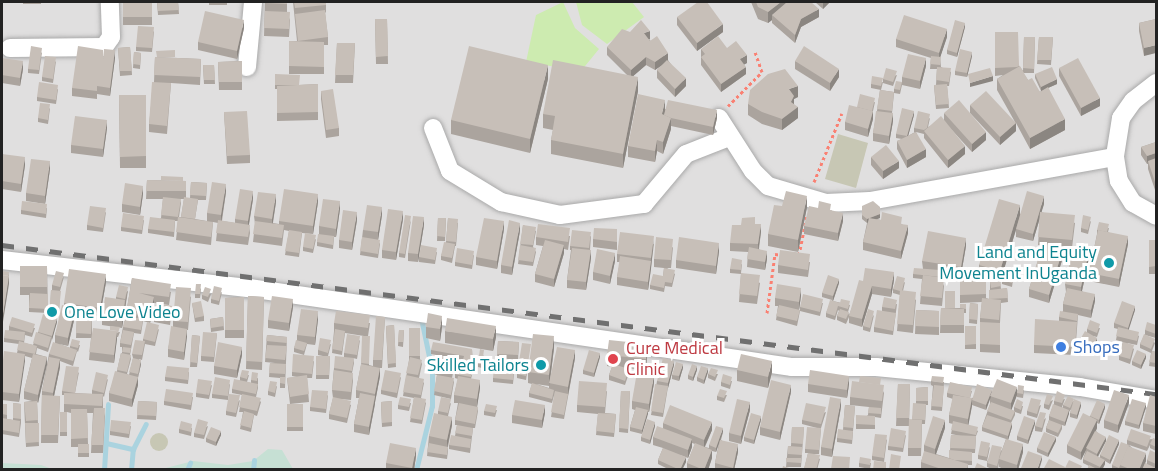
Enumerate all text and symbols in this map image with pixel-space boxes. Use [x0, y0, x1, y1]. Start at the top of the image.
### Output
place label: Land and Equity Movement InUganda [939, 242, 1097, 284]
marker: Land and Equity Movement InUganda [1102, 256, 1116, 270]
place label: One Love Video [64, 301, 181, 323]
marker: One Love Video [45, 305, 59, 319]
place label: Shops [1073, 336, 1120, 358]
place label: Cure Medical Clinic [626, 338, 723, 380]
marker: Shops [1054, 340, 1068, 354]
marker: Cure Medical Clinic [604, 350, 622, 368]
place label: Skilled Tailors [427, 354, 529, 376]
marker: Skilled Tailors [534, 358, 548, 372]

